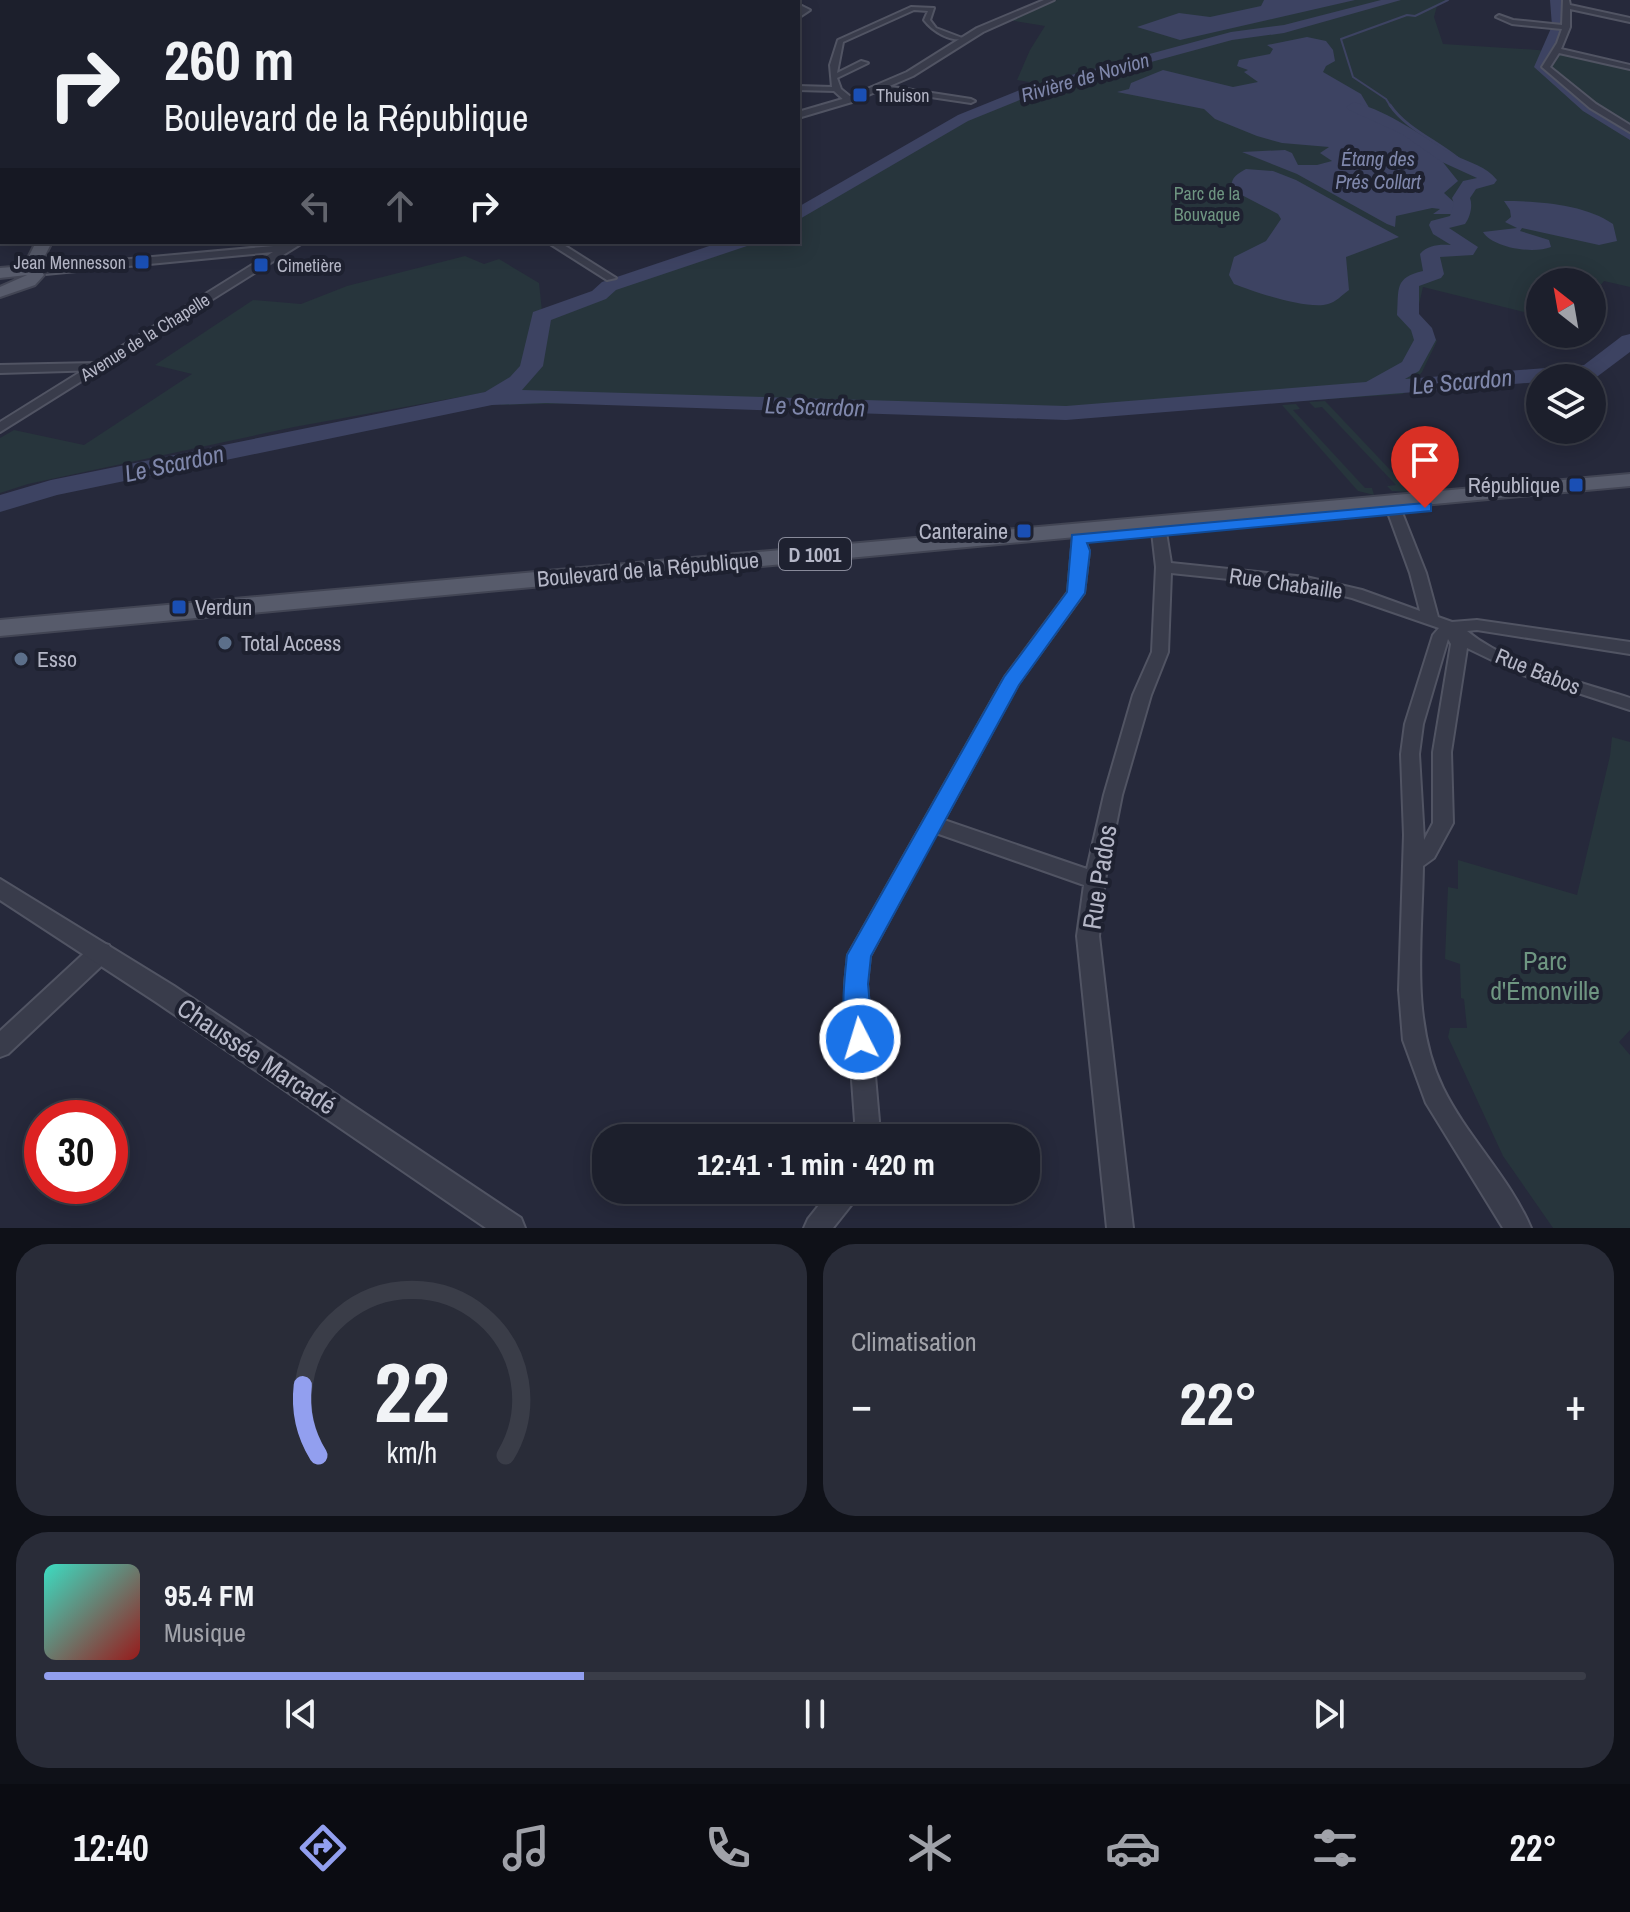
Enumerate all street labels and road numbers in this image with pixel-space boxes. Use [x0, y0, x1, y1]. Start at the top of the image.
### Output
street label: Avenue de la Chapelle [75, 287, 214, 387]
road number: D 1001 [779, 538, 851, 570]
street label: Boulevard de la République [536, 544, 760, 594]
street label: Rue Chabaille [1227, 560, 1345, 606]
street label: Rue Babos [1491, 640, 1585, 702]
street label: Rue Pados [1073, 822, 1125, 932]
street label: Chaussée Marcadé [171, 990, 343, 1122]

